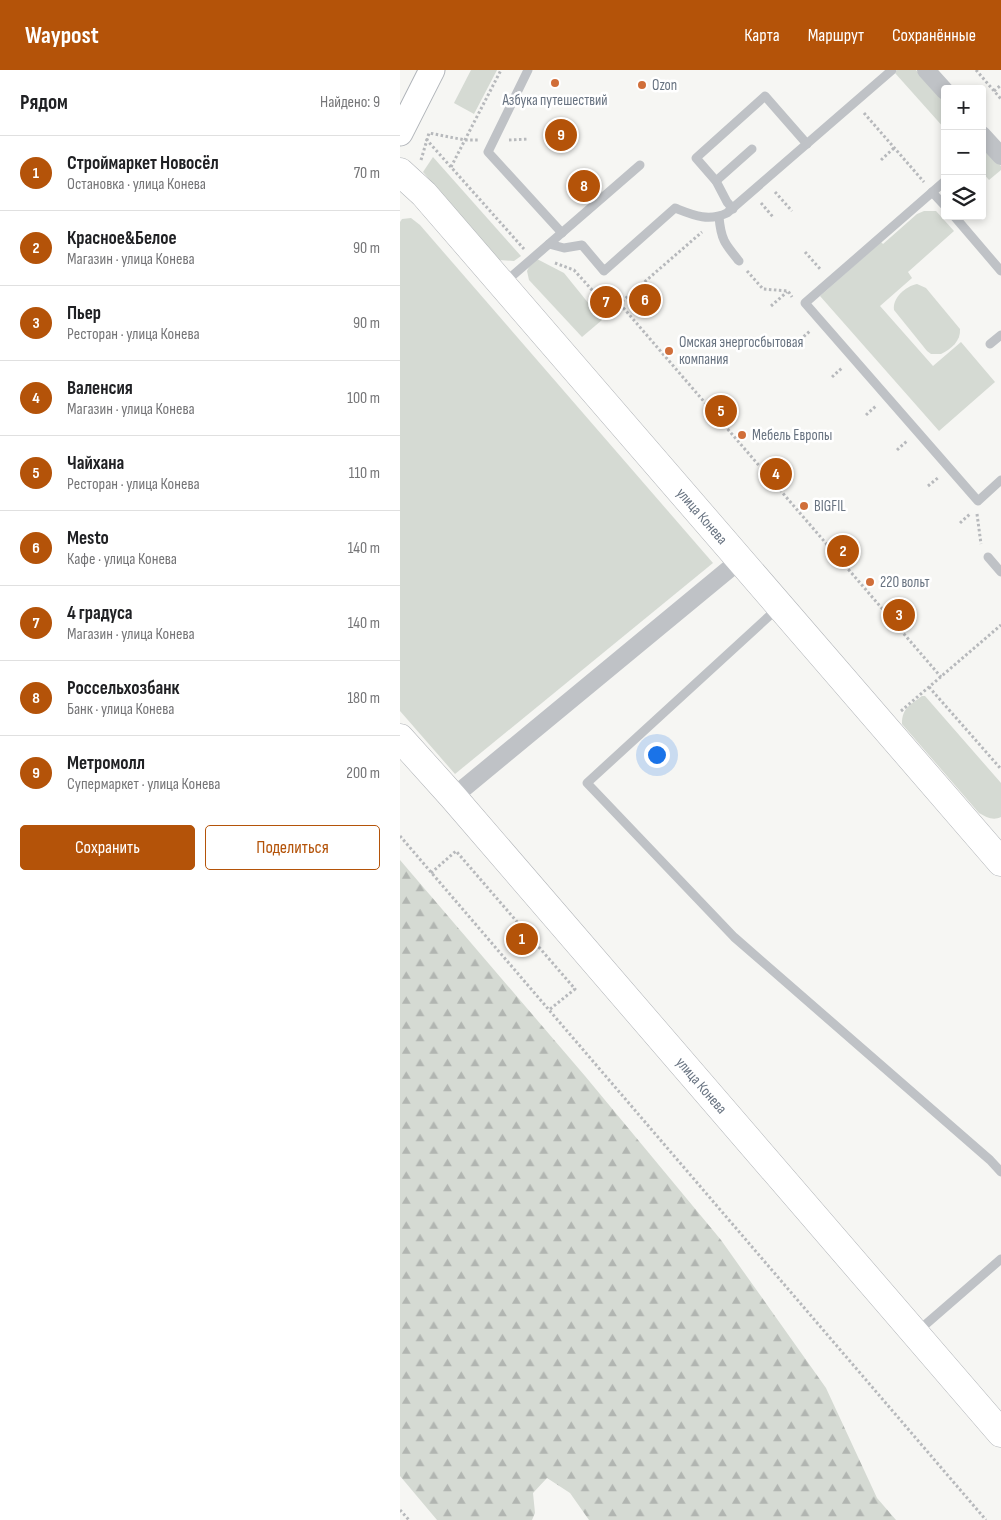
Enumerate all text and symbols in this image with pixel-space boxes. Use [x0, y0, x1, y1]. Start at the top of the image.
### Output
text: Waypost [25, 21, 99, 50]
text: Карта [744, 25, 780, 46]
text: Маршрут [808, 25, 864, 46]
text: Сохранённые [892, 25, 976, 46]
place label: Ozon [652, 76, 677, 95]
marker: Азбука путешествий [549, 77, 561, 89]
marker: Ozon [636, 79, 648, 91]
map controls [941, 85, 986, 220]
button: + [941, 85, 986, 130]
text: Рядом [20, 90, 68, 115]
place label: Азбука путешествий [501, 91, 608, 110]
text: Найдено: 9 [320, 93, 380, 112]
pin: 9 [545, 116, 577, 154]
button: − [941, 130, 986, 175]
text: Строймаркет Новосёл [67, 152, 219, 175]
text: 1 [33, 164, 39, 183]
text: 70 m [354, 164, 380, 183]
pin: 8 [568, 167, 600, 205]
text: Остановка · улица Конева [67, 175, 206, 194]
button: layers [941, 175, 986, 220]
text: Красное&Белое [67, 227, 177, 250]
text: 2 [32, 239, 40, 258]
text: 90 m [353, 239, 380, 258]
text: Магазин · улица Конева [67, 250, 195, 269]
pin: 6 [629, 281, 661, 319]
pin: 7 [590, 283, 622, 321]
text: Пьер [67, 302, 101, 325]
text: 3 [32, 314, 40, 333]
text: 90 m [353, 314, 380, 333]
text: Ресторан · улица Конева [67, 325, 200, 344]
place label: Омская энергосбытовая компания [679, 333, 803, 369]
marker: Омская энергосбытовая компания [663, 345, 675, 357]
text: Валенсия [67, 377, 133, 400]
text: 4 [32, 389, 40, 408]
text: 100 m [347, 389, 380, 408]
pin: 5 [705, 392, 737, 430]
text: Магазин · улица Конева [67, 400, 195, 419]
place label: Мебель Европы [752, 426, 832, 445]
marker: Мебель Европы [736, 429, 748, 441]
text: Чайхана [67, 452, 124, 475]
pin: 4 [760, 455, 792, 493]
text: 5 [32, 464, 40, 483]
text: 110 m [349, 464, 380, 483]
text: Ресторан · улица Конева [67, 475, 200, 494]
street label: улица Конева [672, 484, 732, 549]
place label: BIGFIL [814, 497, 846, 516]
marker: BIGFIL [798, 500, 810, 512]
text: Mesto [67, 527, 109, 550]
pin: 2 [827, 532, 859, 570]
text: 6 [32, 539, 40, 558]
text: 140 m [348, 539, 380, 558]
text: Кафе · улица Конева [67, 550, 177, 569]
place label: 220 вольт [880, 573, 930, 592]
marker: 220 вольт [864, 576, 876, 588]
pin: 3 [883, 596, 915, 634]
text: 4 градуса [67, 602, 133, 625]
text: 7 [33, 614, 39, 633]
text: 140 m [348, 614, 380, 633]
text: Магазин · улица Конева [67, 625, 195, 644]
text: Россельхозбанк [67, 677, 179, 700]
text: 8 [32, 689, 40, 708]
text: 180 m [347, 689, 380, 708]
text: Банк · улица Конева [67, 700, 174, 719]
your location [644, 742, 670, 768]
text: Метромолл [67, 752, 145, 775]
text: 9 [32, 764, 40, 783]
text: 200 m [346, 764, 380, 783]
text: Супермаркет · улица Конева [67, 775, 221, 794]
button: Сохранить [20, 825, 195, 870]
button: Поделиться [205, 825, 380, 870]
pin: 1 [506, 920, 538, 958]
street label: улица Конева [671, 1053, 731, 1118]

